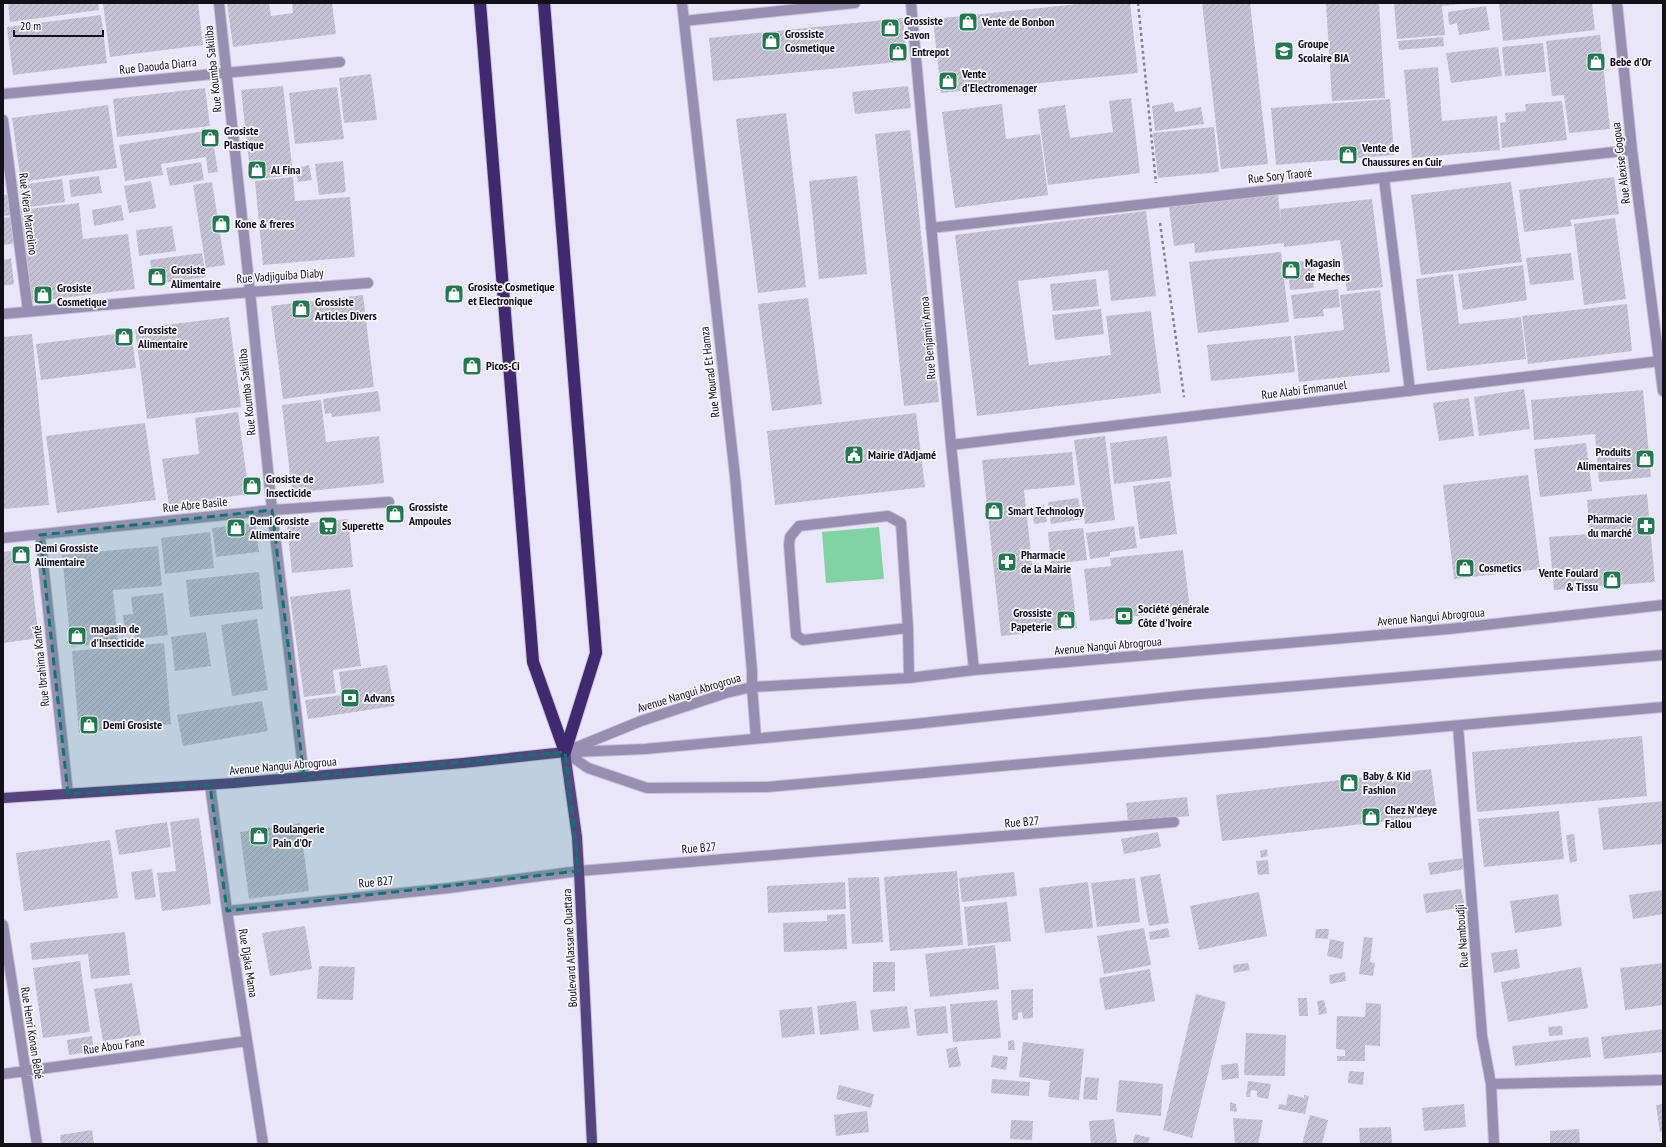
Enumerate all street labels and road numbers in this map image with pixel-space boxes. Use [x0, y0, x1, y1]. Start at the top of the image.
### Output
street label: Rue Koumba Sakiliba [200, 25, 225, 113]
street label: Rue Daouda Diarra [119, 54, 198, 77]
street label: Rue Alexise Gogoua [1608, 121, 1633, 205]
street label: Rue Sory Traoré [1247, 165, 1313, 186]
street label: Rue Viera Marcelino [16, 172, 41, 256]
street label: Rue Vadjiguiba Diaby [236, 265, 325, 286]
street label: Rue Benjamin Amoa [916, 296, 939, 380]
street label: Rue Mourad Et Hamza [696, 326, 723, 418]
street label: Rue Koumba Sakiliba [234, 348, 259, 436]
street label: Rue Alabi Emmanuel [1261, 377, 1348, 402]
street label: Rue Abre Basile [162, 494, 228, 515]
street label: Avenue Nangui Abrogroua [1377, 604, 1485, 629]
street label: Rue Ibrahima Kanté [29, 625, 52, 707]
street label: Avenue Nangui Abrogroua [1054, 633, 1162, 658]
street label: Avenue Nangui Abrogroua [635, 670, 743, 715]
street label: Avenue Nangui Abrogroua [229, 753, 337, 778]
street label: Rue B27 [1004, 813, 1040, 830]
street label: Rue B27 [681, 839, 717, 856]
street label: Rue B27 [358, 872, 394, 891]
street label: Boulevard Alassane Ouattara [559, 888, 580, 1008]
street label: Rue Namboudji [1452, 904, 1471, 968]
street label: Rue Djaka Mama [236, 928, 261, 998]
street label: Rue Henri Konan Bébé [18, 986, 47, 1080]
street label: Rue Abou Fane [82, 1034, 146, 1057]

